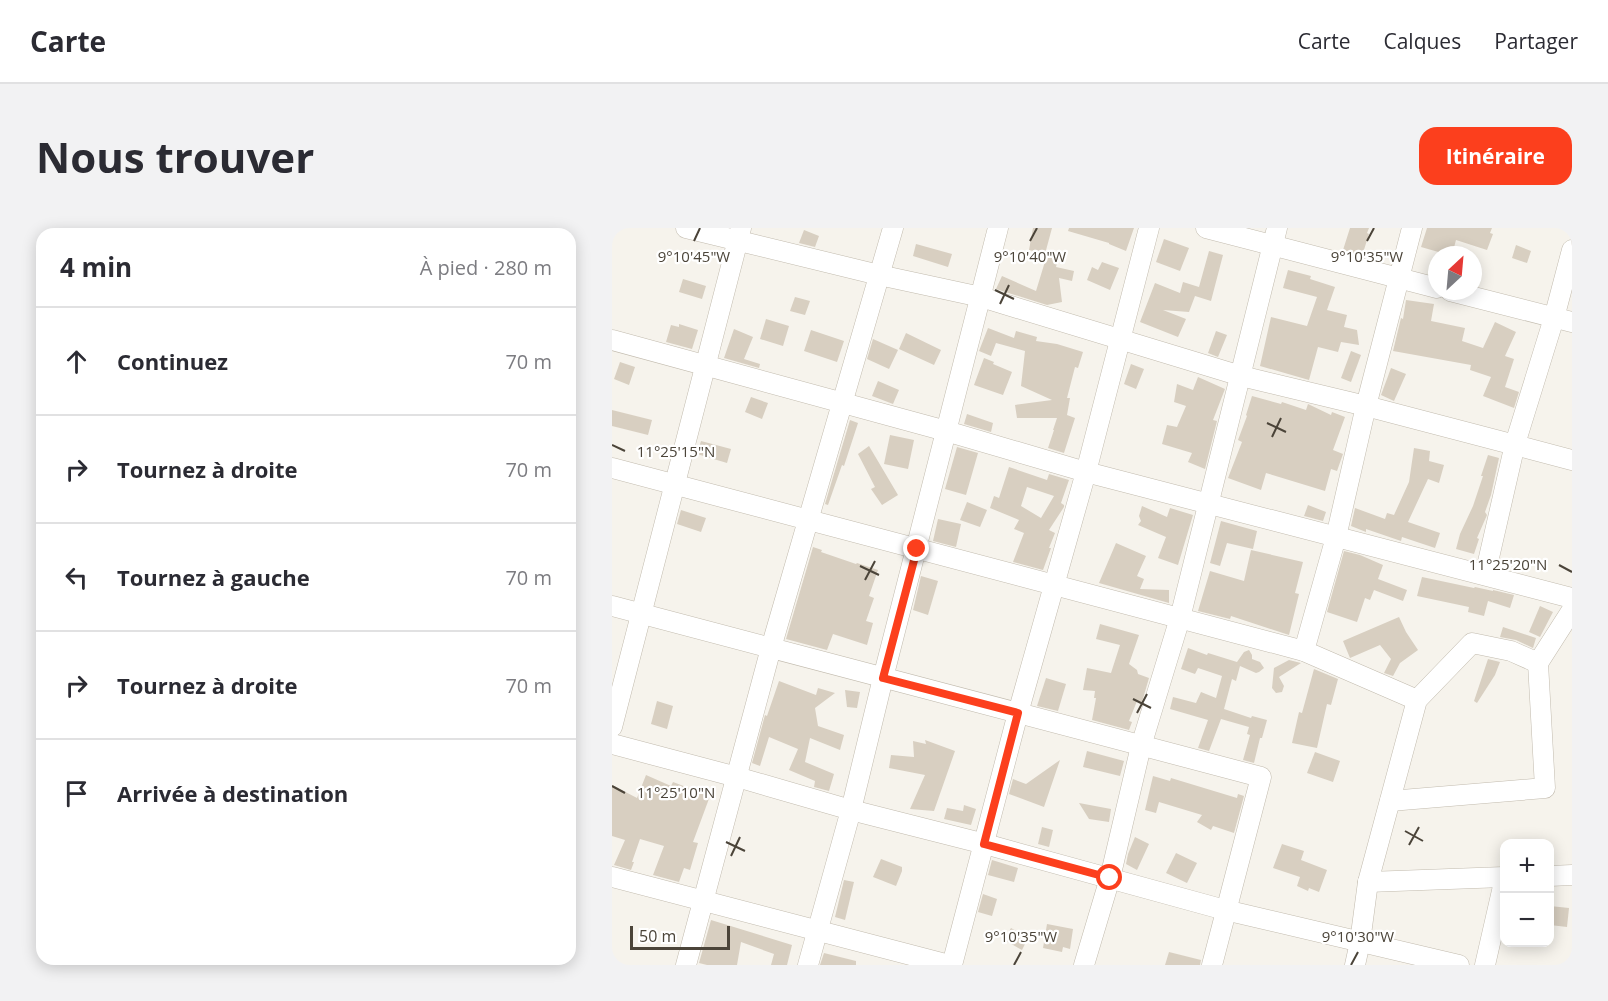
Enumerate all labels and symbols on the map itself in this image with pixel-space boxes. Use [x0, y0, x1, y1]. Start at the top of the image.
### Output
text: 9°10'45"W [658, 246, 730, 266]
text: 9°10'40"W [994, 246, 1066, 266]
text: 9°10'35"W [1331, 246, 1403, 266]
north arrow [1428, 246, 1482, 300]
text: 11°25'15"N [637, 441, 715, 461]
route end [903, 535, 929, 561]
text: 11°25'20"N [1469, 554, 1547, 574]
text: 11°25'10"N [637, 782, 715, 802]
route start [1096, 864, 1122, 890]
scale bar [630, 923, 730, 950]
text: 9°10'35"W [985, 926, 1057, 946]
text: 9°10'30"W [1322, 926, 1394, 946]

